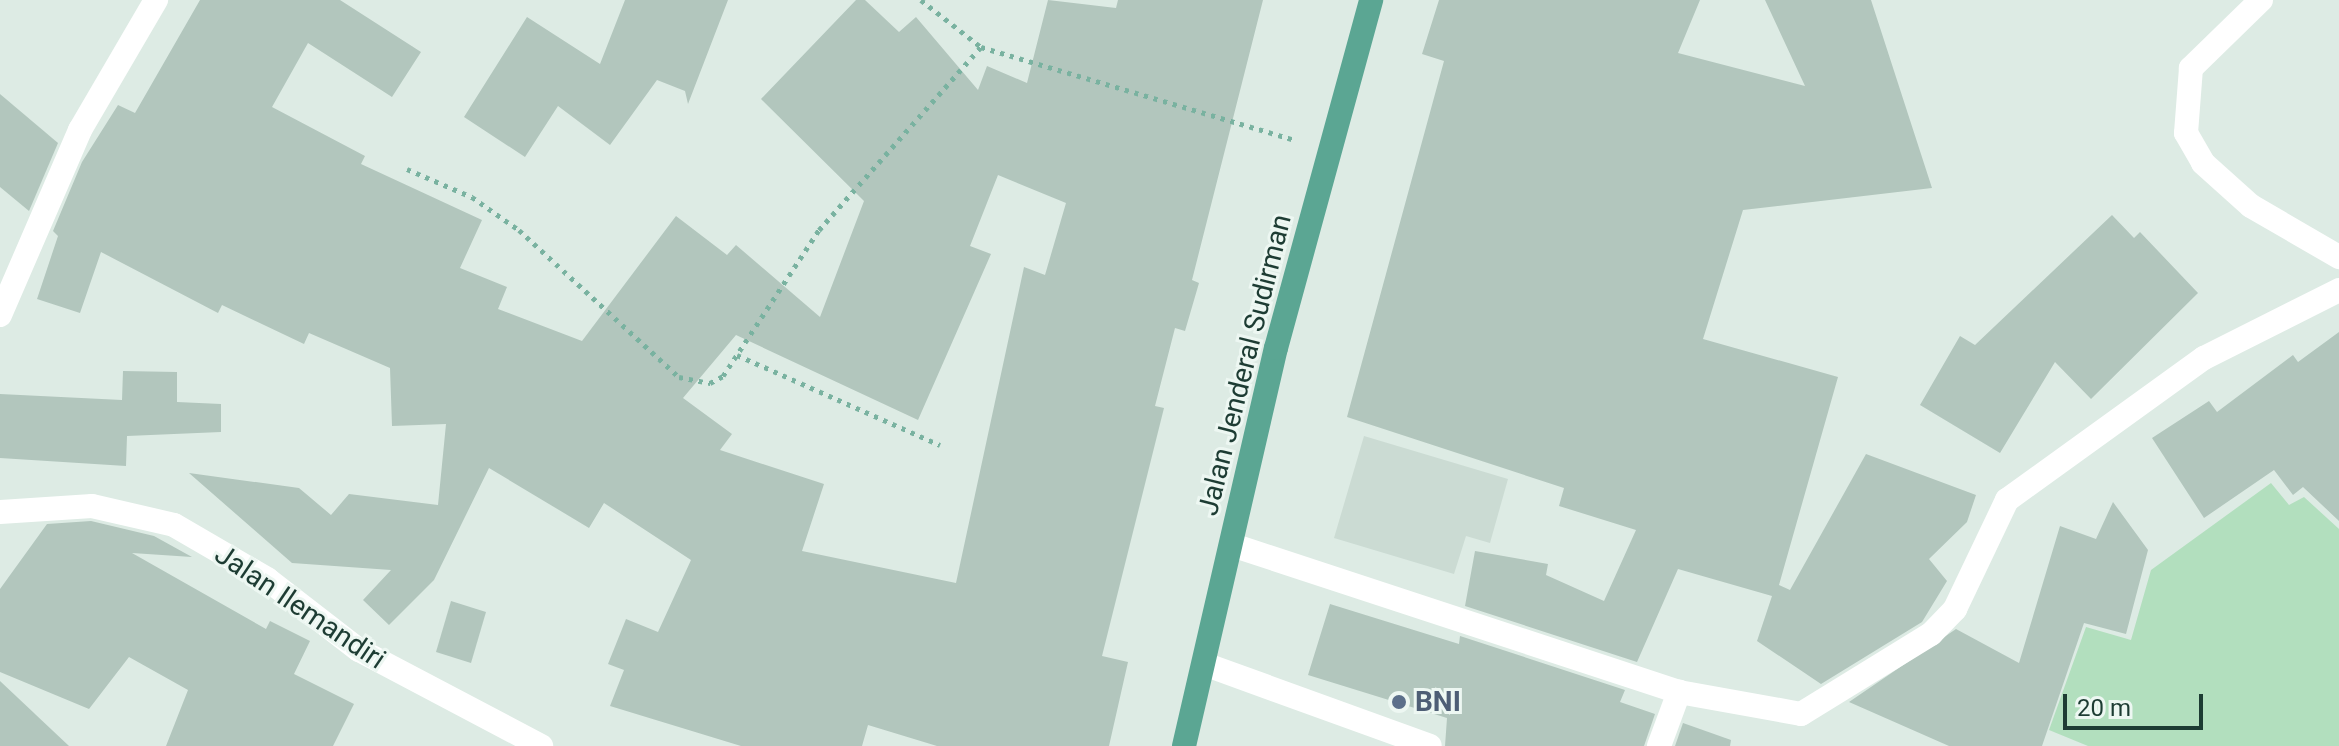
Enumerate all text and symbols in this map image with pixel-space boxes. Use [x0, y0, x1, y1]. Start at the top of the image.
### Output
street label: Jalan Jenderal Sudirman [1191, 211, 1299, 519]
street label: Jalan Ilemandiri [208, 538, 392, 676]
scale bar [2067, 678, 2207, 728]
place label: BNI [1415, 685, 1461, 719]
marker: BNI [1390, 693, 1408, 711]
text: 20 m [2077, 694, 2131, 722]

